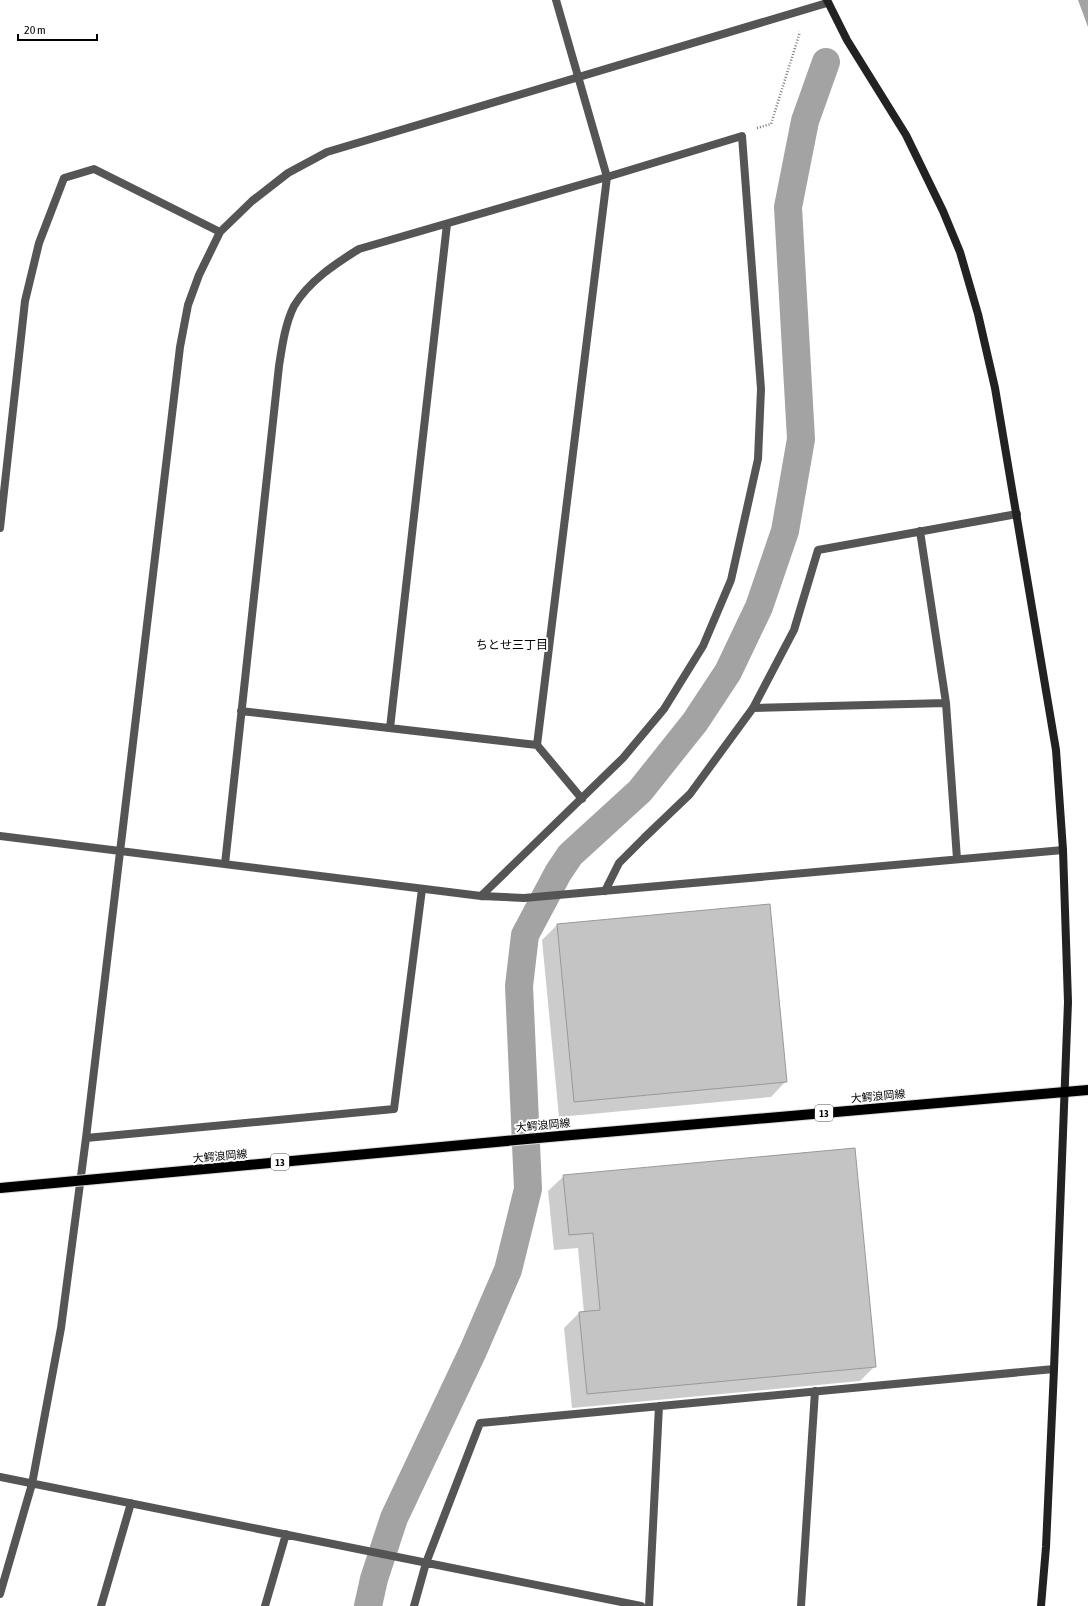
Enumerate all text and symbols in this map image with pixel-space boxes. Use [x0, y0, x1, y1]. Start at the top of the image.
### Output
scale bar [18, 16, 97, 42]
text: 20 m [24, 23, 46, 37]
district label: ちとせ三丁目 [476, 638, 548, 652]
street label: 大鰐浪岡線 [850, 1088, 906, 1104]
road number: 13 [815, 1105, 833, 1121]
street label: 大鰐浪岡線 [515, 1117, 571, 1133]
street label: 大鰐浪岡線 [192, 1148, 248, 1164]
road number: 13 [271, 1154, 289, 1170]

